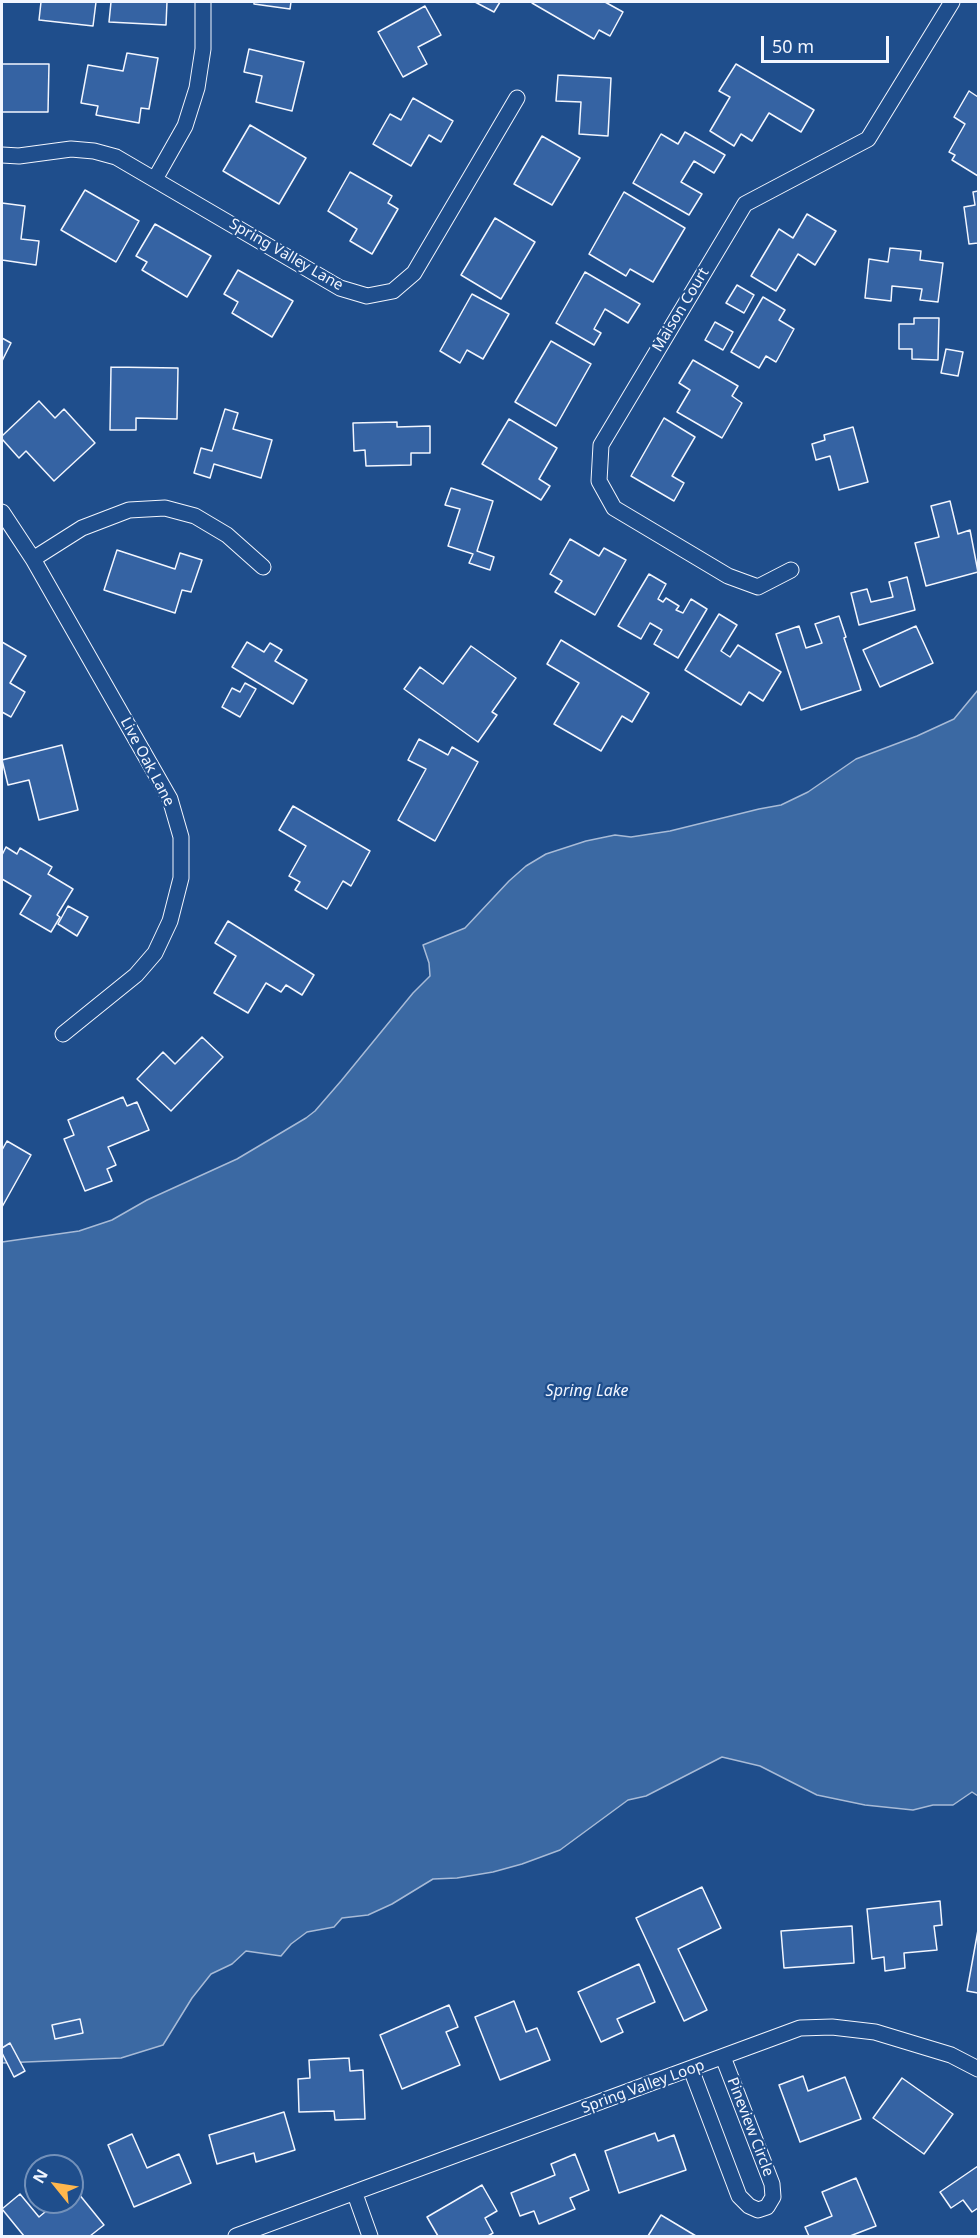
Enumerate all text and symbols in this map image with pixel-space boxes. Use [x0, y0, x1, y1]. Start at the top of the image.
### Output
scale bar [764, 24, 892, 62]
text: 50 m [772, 34, 814, 58]
street label: Spring Valley Lane [226, 215, 346, 295]
street label: Maison Court [649, 265, 713, 355]
street label: Live Oak Lane [116, 715, 178, 809]
water label: Spring Lake [546, 1381, 628, 1401]
street label: Spring Valley Loop [579, 2056, 707, 2118]
street label: Pineview Circle [723, 2075, 777, 2179]
north arrow [24, 2154, 84, 2214]
text: N [27, 2165, 53, 2187]

